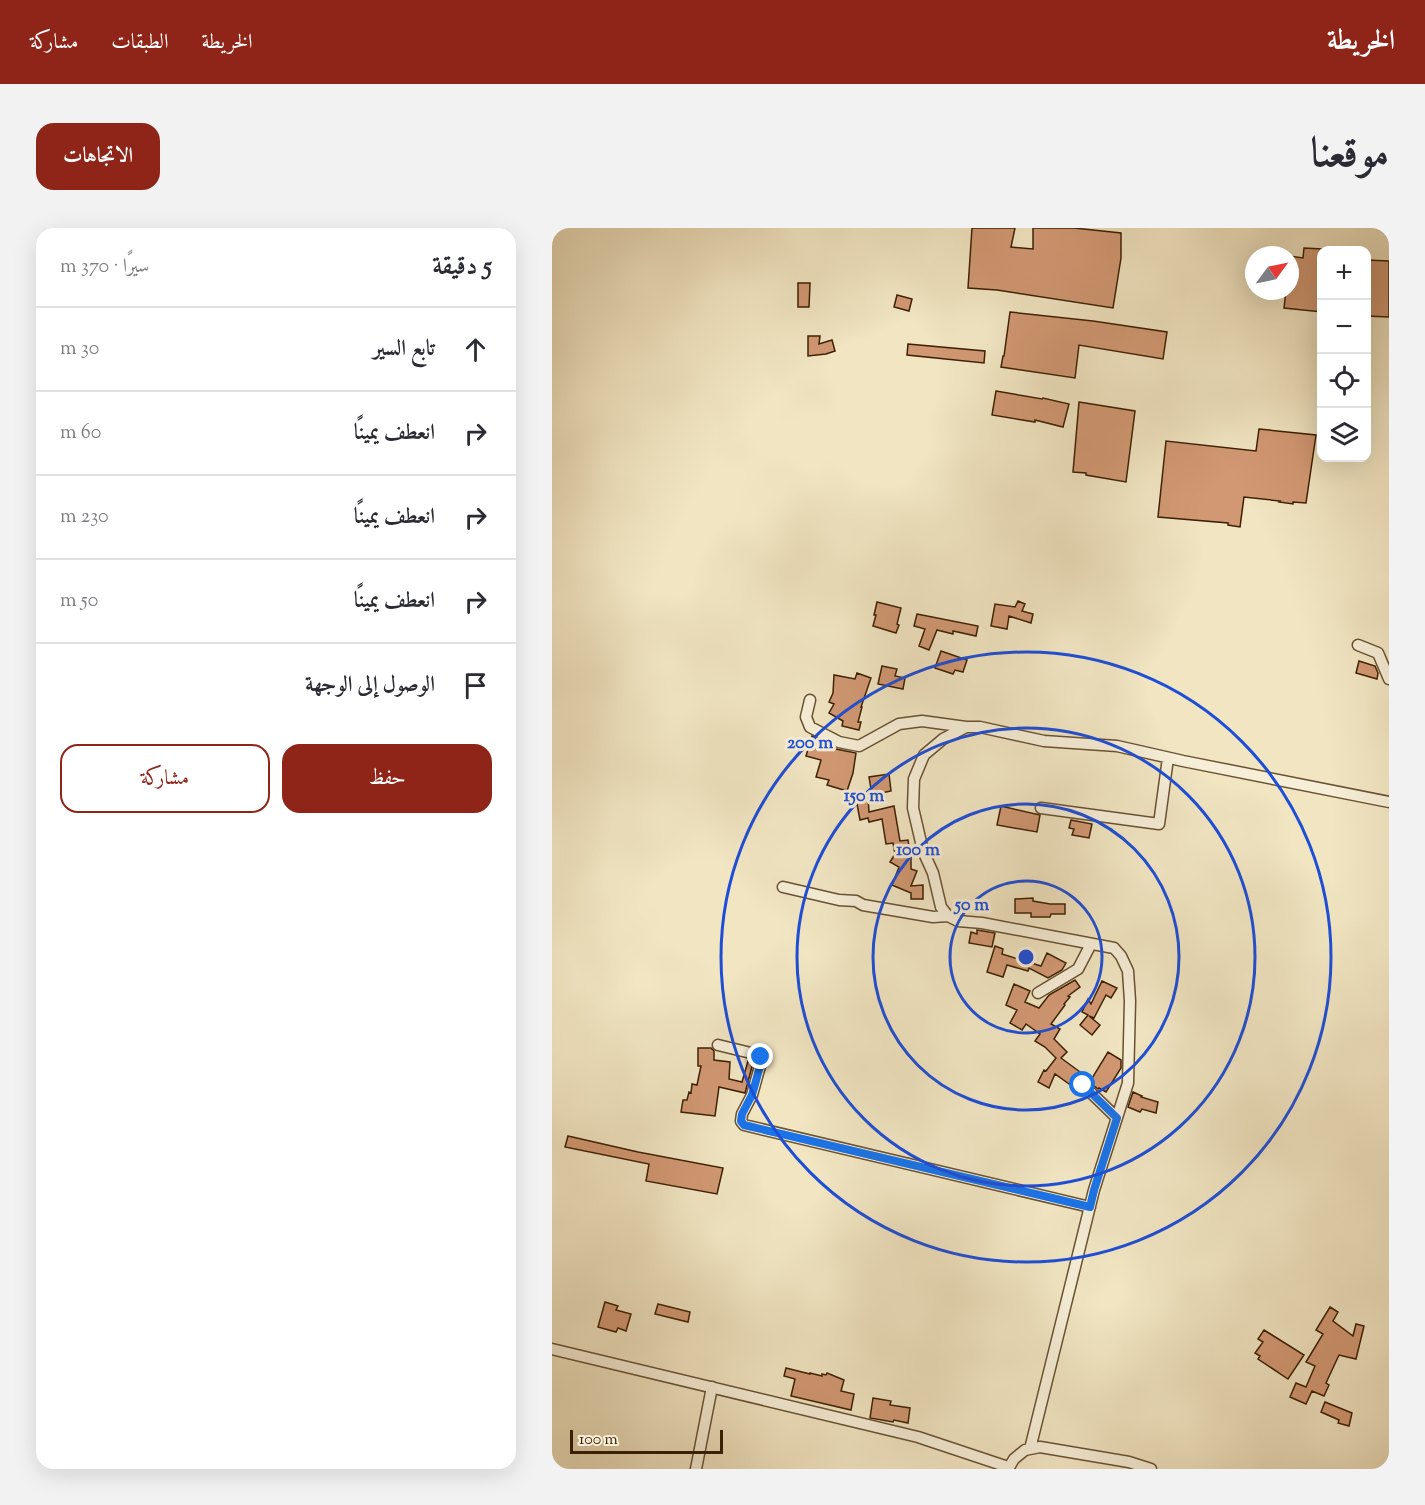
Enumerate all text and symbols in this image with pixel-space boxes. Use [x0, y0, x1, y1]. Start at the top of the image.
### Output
text: الخريطة [1327, 22, 1395, 62]
text: مشاركة [30, 28, 78, 58]
text: الطبقات [111, 28, 168, 58]
text: الخريطة [201, 28, 253, 58]
button: الاتجاهات [36, 123, 160, 190]
text: موقعنا [1311, 126, 1389, 186]
north arrow [1245, 246, 1299, 300]
map controls [1317, 246, 1371, 462]
button: + [1317, 246, 1371, 300]
text: 5 دقيقة [432, 249, 492, 286]
text: سيرًا · 370 m [60, 253, 149, 282]
button: − [1317, 300, 1371, 354]
icon: ahead [459, 333, 492, 366]
text: تابع السير [373, 334, 435, 366]
text: 30 m [60, 335, 99, 364]
button: locate [1317, 354, 1371, 408]
button: layers [1317, 408, 1371, 462]
icon: right [459, 417, 492, 450]
text: انعطف يمينًا [354, 418, 435, 450]
text: 60 m [60, 419, 101, 448]
icon: right [459, 501, 492, 534]
text: انعطف يمينًا [354, 502, 435, 534]
text: 230 m [60, 503, 109, 532]
icon: right [459, 585, 492, 618]
text: انعطف يمينًا [354, 586, 435, 618]
text: 50 m [60, 587, 98, 616]
icon: arrive [459, 669, 492, 702]
text: الوصول إلى الوجهة [305, 670, 435, 702]
text: 200 m [787, 731, 833, 757]
button: مشاركة [60, 744, 270, 813]
button: حفظ [282, 744, 492, 813]
text: 150 m [844, 784, 884, 810]
text: 100 m [896, 838, 940, 864]
text: 50 m [953, 893, 989, 919]
centre of rings [1016, 947, 1036, 967]
route end [747, 1043, 773, 1069]
route start [1069, 1071, 1095, 1097]
scale bar [570, 1427, 723, 1454]
text: 100 m [579, 1429, 618, 1452]

